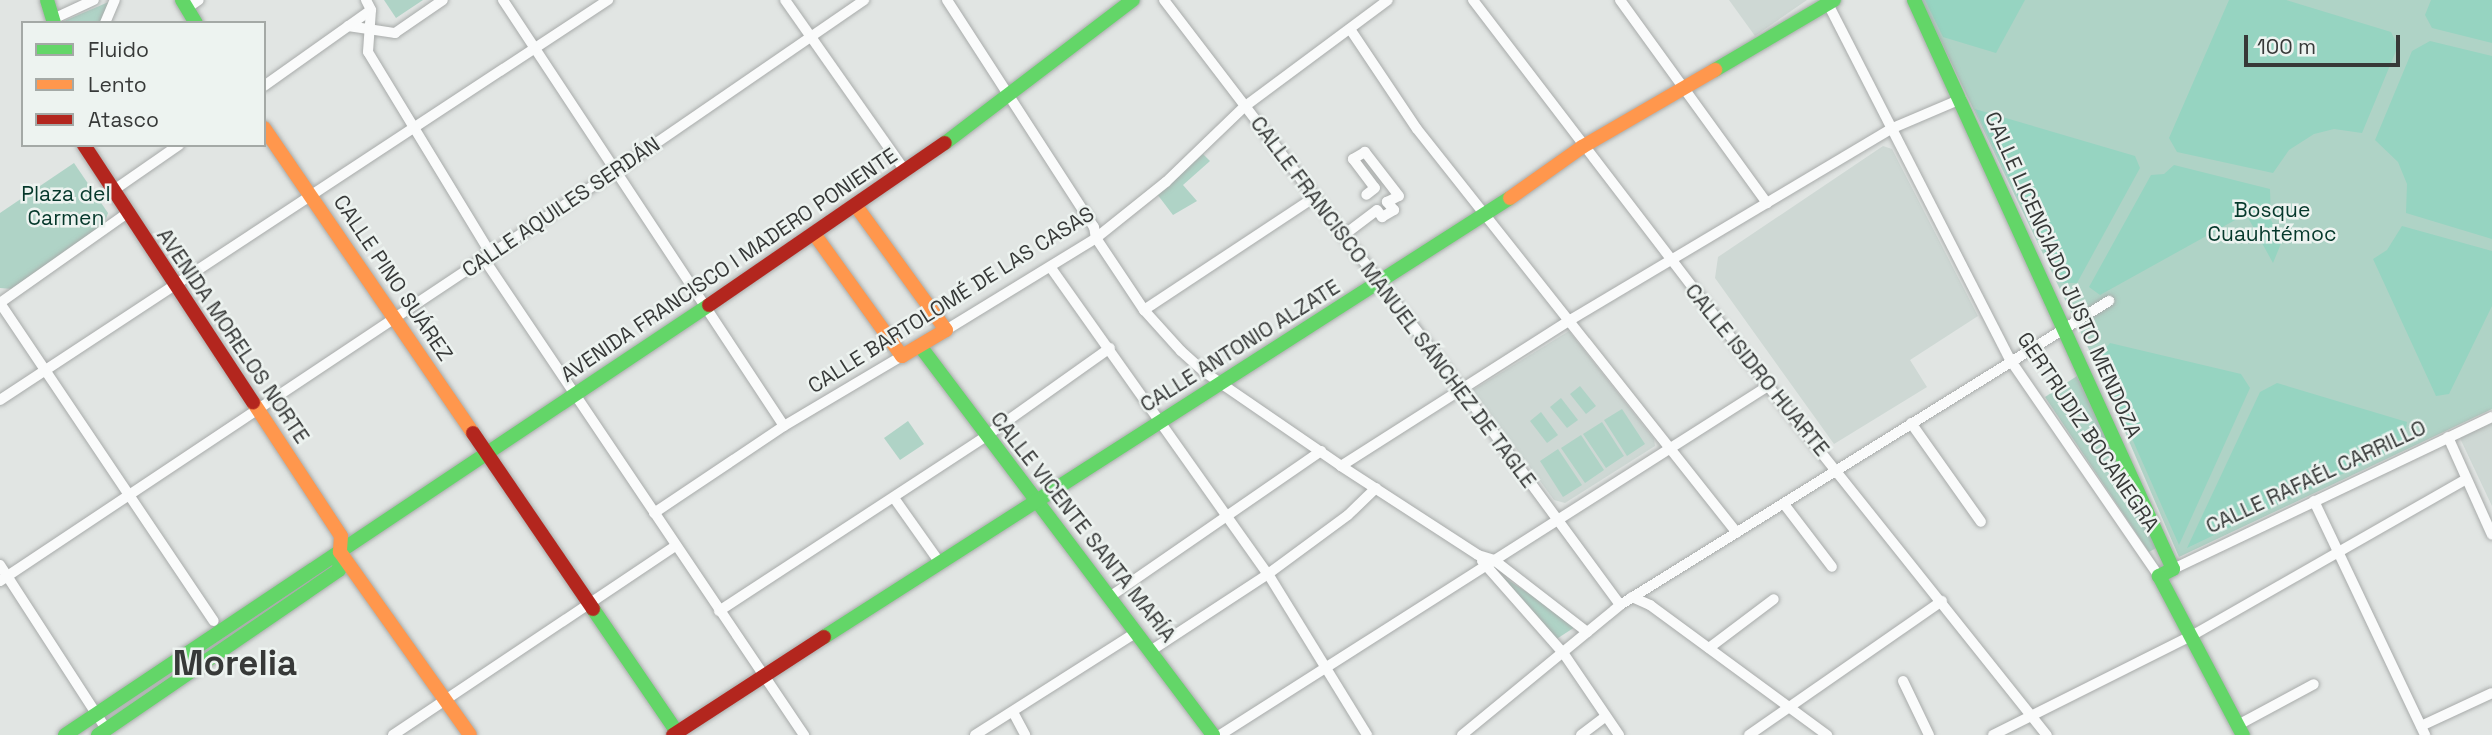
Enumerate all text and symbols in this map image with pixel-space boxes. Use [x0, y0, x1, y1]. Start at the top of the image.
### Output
legend [21, 21, 266, 147]
scale bar [2247, 21, 2403, 65]
text: 100 m [2257, 33, 2316, 60]
text: Fluido [88, 36, 149, 63]
text: Lento [88, 71, 147, 98]
text: Atasco [88, 106, 159, 133]
street label: CALLE LICENCIADO JUSTO MENDOZA [1979, 108, 2147, 442]
street label: CALLE FRANCISCO MANUEL SÁNCHEZ DE TAGLE [1245, 111, 1541, 493]
street label: CALLE AQUILES SERDÁN [457, 131, 665, 283]
street label: AVENIDA FRANCISCO I MADERO PONIENTE [556, 143, 902, 387]
park label: Plaza del Carmen [21, 181, 111, 231]
street label: CALLE PINO SUÁREZ [328, 190, 458, 366]
park label: Bosque Cuauhtémoc [2208, 197, 2336, 247]
street label: CALLE BARTOLOMÉ DE LAS CASAS [803, 201, 1099, 399]
street label: AVENIDA MORELOS NORTE [151, 224, 315, 448]
street label: CALLE ANTONIO ALZATE [1135, 274, 1345, 418]
street label: CALLE ISIDRO HUARTE [1680, 279, 1834, 461]
street label: GERTRUDIZ BOCANEGRA [2012, 327, 2164, 537]
street label: CALLE VICENTE SANTA MARÍA [985, 407, 1181, 647]
street label: CALLE RAFAÉL CARRILLO [2202, 415, 2430, 539]
district label: Morelia [173, 642, 297, 684]

